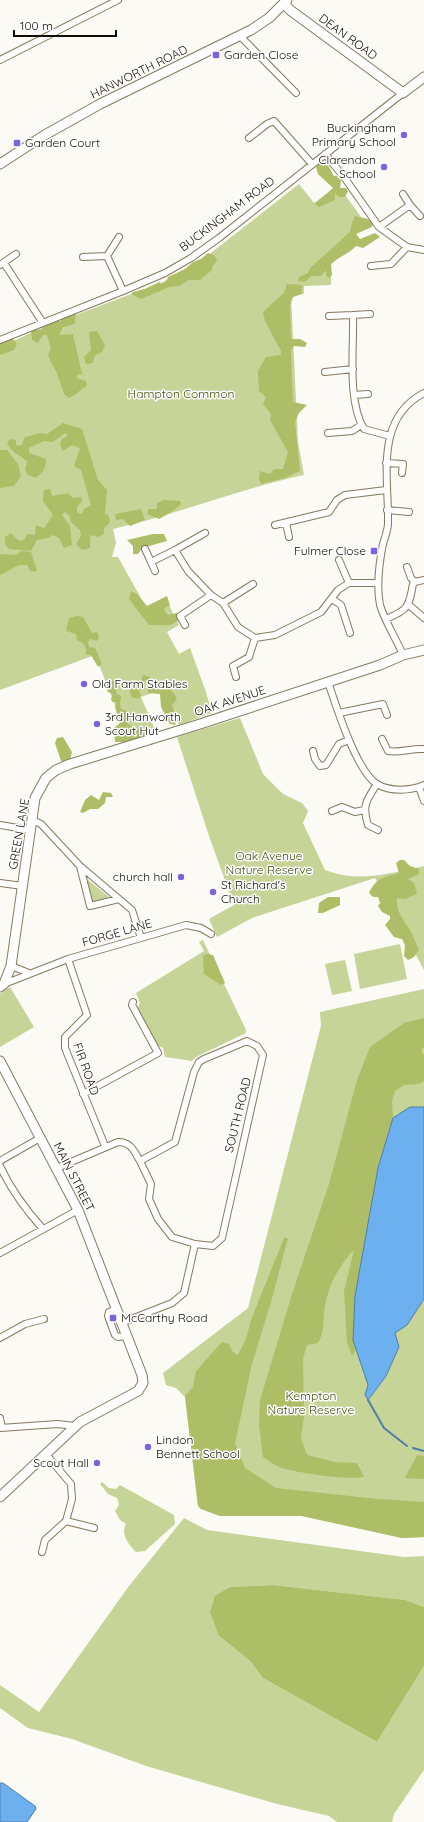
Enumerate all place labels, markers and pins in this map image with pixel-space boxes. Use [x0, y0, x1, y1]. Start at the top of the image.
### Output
place label: Garden Close [224, 47, 299, 62]
marker: Garden Close [211, 50, 221, 60]
place label: Buckingham Primary School [312, 120, 396, 149]
marker: Buckingham Primary School [399, 130, 409, 140]
place label: Garden Court [25, 135, 100, 150]
marker: Garden Court [12, 138, 22, 148]
place label: Clarendon School [319, 152, 376, 181]
marker: Clarendon School [379, 162, 389, 172]
place label: Fulmer Close [294, 543, 366, 558]
marker: Fulmer Close [369, 546, 379, 556]
place label: Old Farm Stables [92, 676, 188, 691]
marker: Old Farm Stables [79, 679, 89, 689]
place label: 3rd Hanworth Scout Hut [105, 709, 181, 738]
marker: 3rd Hanworth Scout Hut [92, 719, 102, 729]
place label: church hall [113, 869, 173, 884]
marker: church hall [176, 872, 186, 882]
place label: St Richard's Church [221, 877, 286, 906]
marker: St Richard's Church [208, 887, 218, 897]
place label: McCarthy Road [121, 1310, 208, 1325]
marker: McCarthy Road [108, 1313, 118, 1323]
place label: Lindon Bennett School [156, 1432, 240, 1461]
marker: Lindon Bennett School [143, 1442, 153, 1452]
place label: Scout Hall [33, 1455, 89, 1470]
marker: Scout Hall [92, 1458, 102, 1468]

